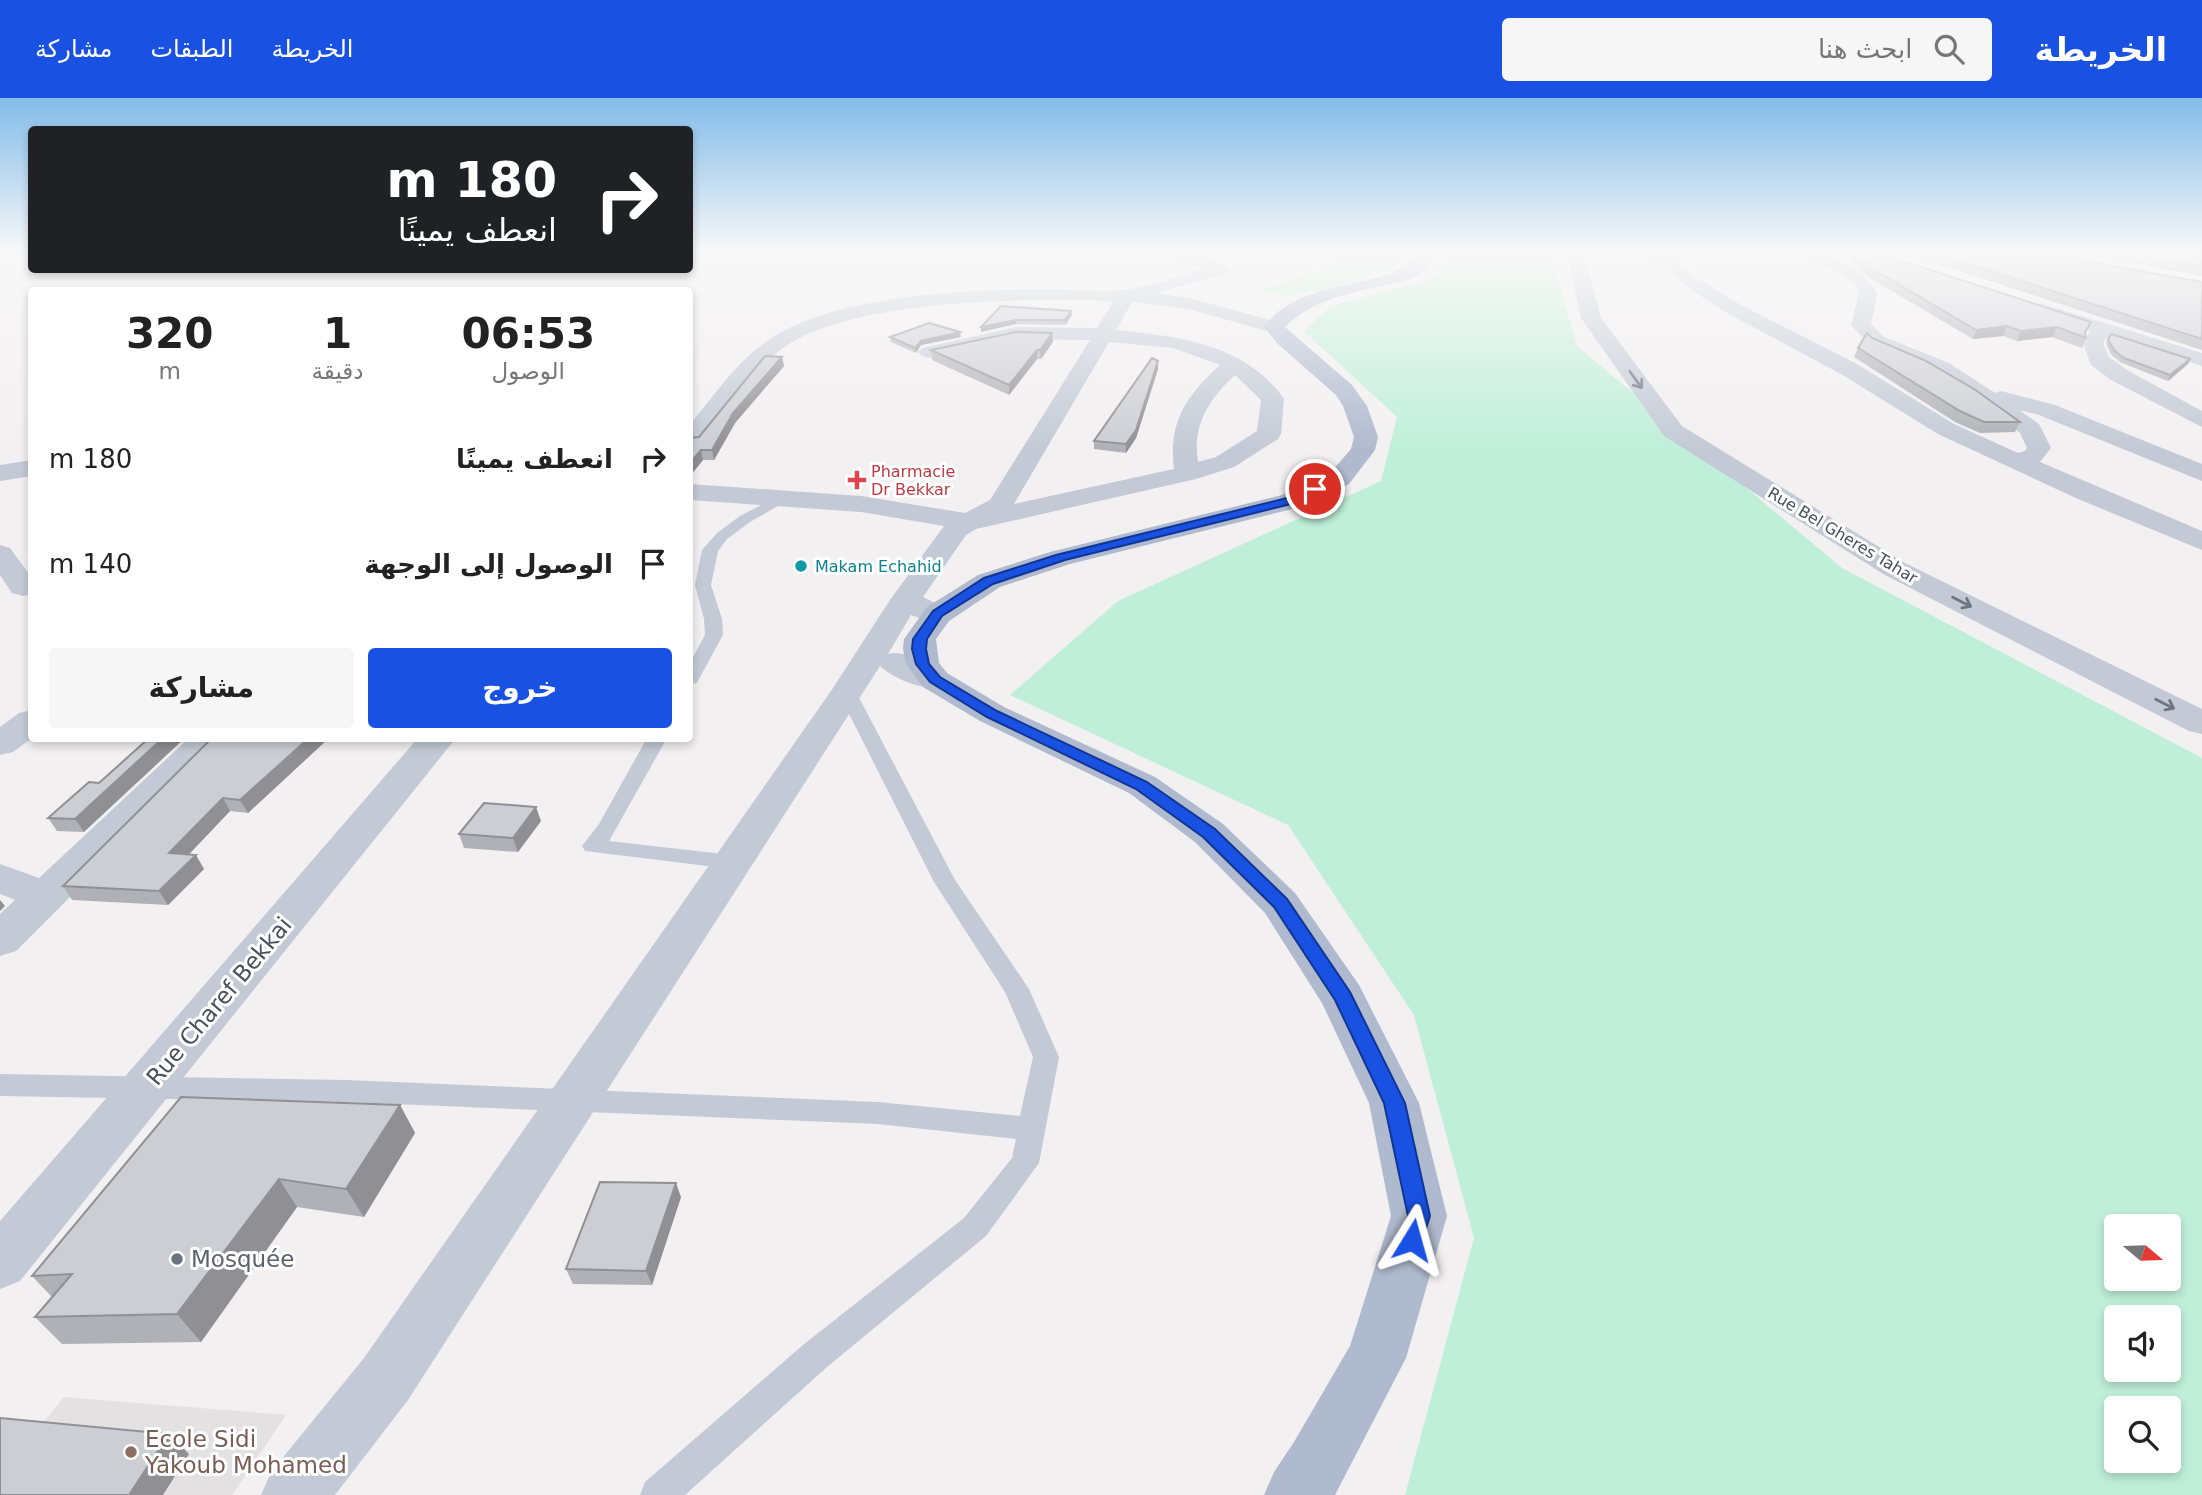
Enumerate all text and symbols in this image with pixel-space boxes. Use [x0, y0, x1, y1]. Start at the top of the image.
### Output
search box [1502, 18, 1992, 81]
icon: search [1930, 30, 1968, 68]
text: الخريطة [2034, 30, 2167, 69]
text: ابحث هنا [1818, 34, 1912, 64]
text: مشاركة [35, 35, 112, 63]
text: الطبقات [150, 35, 233, 63]
text: الخريطة [271, 35, 353, 63]
text: 180 m [387, 152, 557, 209]
icon: right [581, 154, 672, 245]
text: انعطف يمينًا [398, 211, 557, 249]
text: 320 [126, 309, 214, 358]
text: 1 [323, 309, 352, 358]
text: 06:53 [461, 309, 595, 358]
text: m [159, 358, 181, 384]
text: دقيقة [311, 358, 364, 384]
text: الوصول [492, 358, 565, 384]
one-way arrow [1629, 370, 1643, 389]
icon: right [634, 440, 672, 478]
text: 180 m [49, 444, 132, 474]
text: انعطف يمينًا [456, 444, 613, 474]
pin [1285, 459, 1345, 519]
place label: Pharmacie Dr Bekkar [871, 462, 955, 499]
icon: arrive [1296, 470, 1334, 508]
marker: Pharmacie Dr Bekkar [849, 472, 865, 488]
street label: Rue Bel Gheres Tahar [1764, 483, 1921, 588]
icon: arrive [634, 545, 672, 583]
text: 140 m [49, 549, 132, 579]
text: الوصول إلى الوجهة [364, 549, 613, 579]
place label: Makam Echahid [815, 557, 942, 576]
marker: Makam Echahid [793, 558, 809, 574]
one-way arrow [1951, 596, 1971, 610]
button: مشاركة [49, 648, 354, 728]
button: خروج [368, 648, 672, 728]
one-way arrow [2154, 698, 2175, 712]
street label: Rue Charef Bekkai [141, 912, 297, 1090]
position arrow [1375, 1203, 1449, 1277]
north arrow [2104, 1214, 2180, 1292]
map controls [2104, 1214, 2181, 1473]
place label: Mosquée [191, 1246, 294, 1272]
marker: Mosquée [169, 1251, 185, 1267]
button: sound [2104, 1305, 2181, 1382]
button: search [2104, 1396, 2181, 1473]
place label: Ecole Sidi Yakoub Mohamed [144, 1426, 347, 1478]
marker: Ecole Sidi Yakoub Mohamed [123, 1444, 139, 1460]

